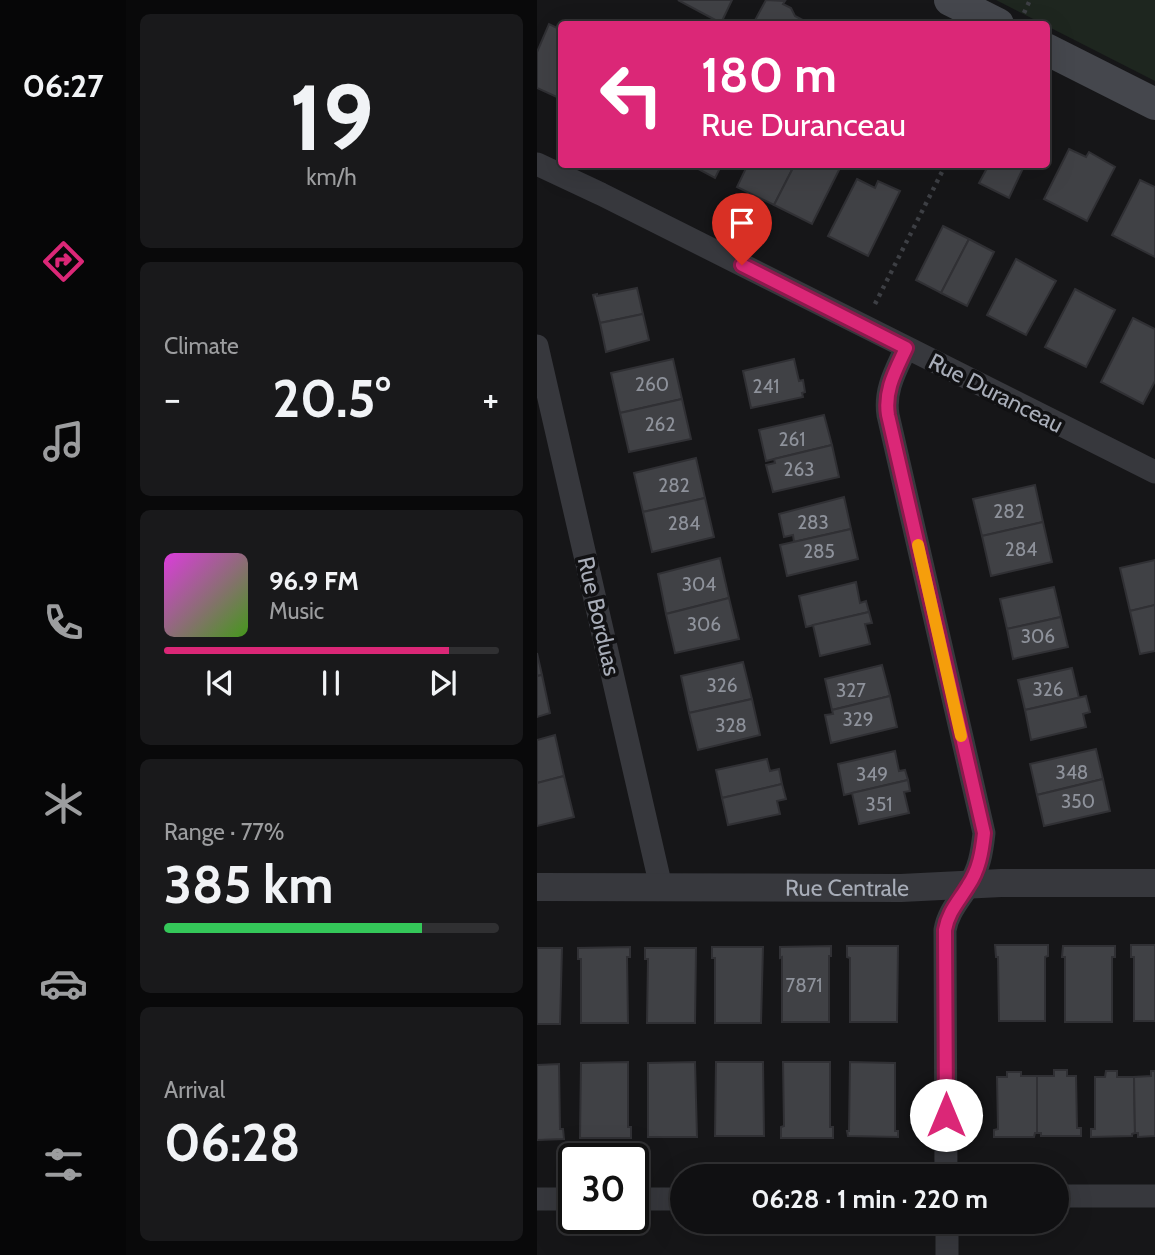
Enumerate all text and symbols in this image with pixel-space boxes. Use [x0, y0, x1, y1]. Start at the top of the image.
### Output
text: 180 m [701, 45, 837, 104]
icon: left [586, 49, 677, 140]
text: 19 [289, 62, 374, 173]
text: 06:27 [23, 66, 103, 105]
text: Rue Duranceau [701, 105, 906, 144]
text: km/h [306, 163, 357, 191]
pin [712, 193, 772, 265]
icon: arrive [723, 204, 761, 242]
icon: directions [39, 237, 88, 286]
text: Climate [164, 332, 239, 360]
street label: Rue Duranceau [924, 347, 1068, 439]
text: 20.5° [272, 367, 391, 430]
house number: 260 [635, 373, 669, 396]
text: − [164, 375, 181, 422]
text: + [482, 375, 499, 422]
house number: 241 [752, 375, 780, 398]
house number: 262 [645, 413, 675, 436]
icon: music [39, 417, 88, 466]
house number: 261 [779, 428, 805, 451]
house number: 263 [783, 458, 815, 481]
house number: 282 [658, 474, 690, 497]
house number: 282 [993, 500, 1025, 523]
house number: 283 [797, 511, 829, 534]
house number: 284 [668, 512, 700, 535]
house number: 284 [1005, 538, 1037, 561]
house number: 285 [803, 540, 835, 563]
street label: Rue Borduas [572, 554, 626, 678]
text: 96.9 FM [269, 565, 359, 597]
house number: 304 [682, 573, 716, 596]
text: Music [269, 597, 324, 625]
icon: phone [39, 598, 88, 647]
house number: 306 [687, 613, 721, 636]
house number: 306 [1021, 625, 1055, 648]
icon: previous [201, 664, 239, 702]
icon: pause [312, 664, 350, 702]
icon: next [424, 664, 462, 702]
house number: 326 [706, 674, 738, 697]
house number: 326 [1032, 678, 1064, 701]
house number: 327 [836, 679, 866, 702]
house number: 329 [842, 708, 874, 731]
house number: 328 [715, 714, 747, 737]
house number: 348 [1056, 761, 1088, 784]
house number: 349 [856, 763, 888, 786]
icon: climate [39, 779, 88, 828]
house number: 350 [1061, 790, 1095, 813]
house number: 351 [866, 793, 892, 816]
text: Range · 77% [164, 818, 285, 846]
text: 385 km [164, 853, 333, 916]
street label: Rue Centrale [785, 874, 910, 902]
icon: car [39, 959, 88, 1008]
house number: 7871 [786, 974, 822, 997]
text: Arrival [164, 1076, 225, 1104]
position arrow [909, 1078, 983, 1152]
text: 06:28 [164, 1111, 300, 1174]
icon: filters [39, 1140, 88, 1189]
speed limit sign: 30 [558, 1143, 649, 1234]
text: 06:28 · 1 min · 220 m [751, 1183, 988, 1215]

